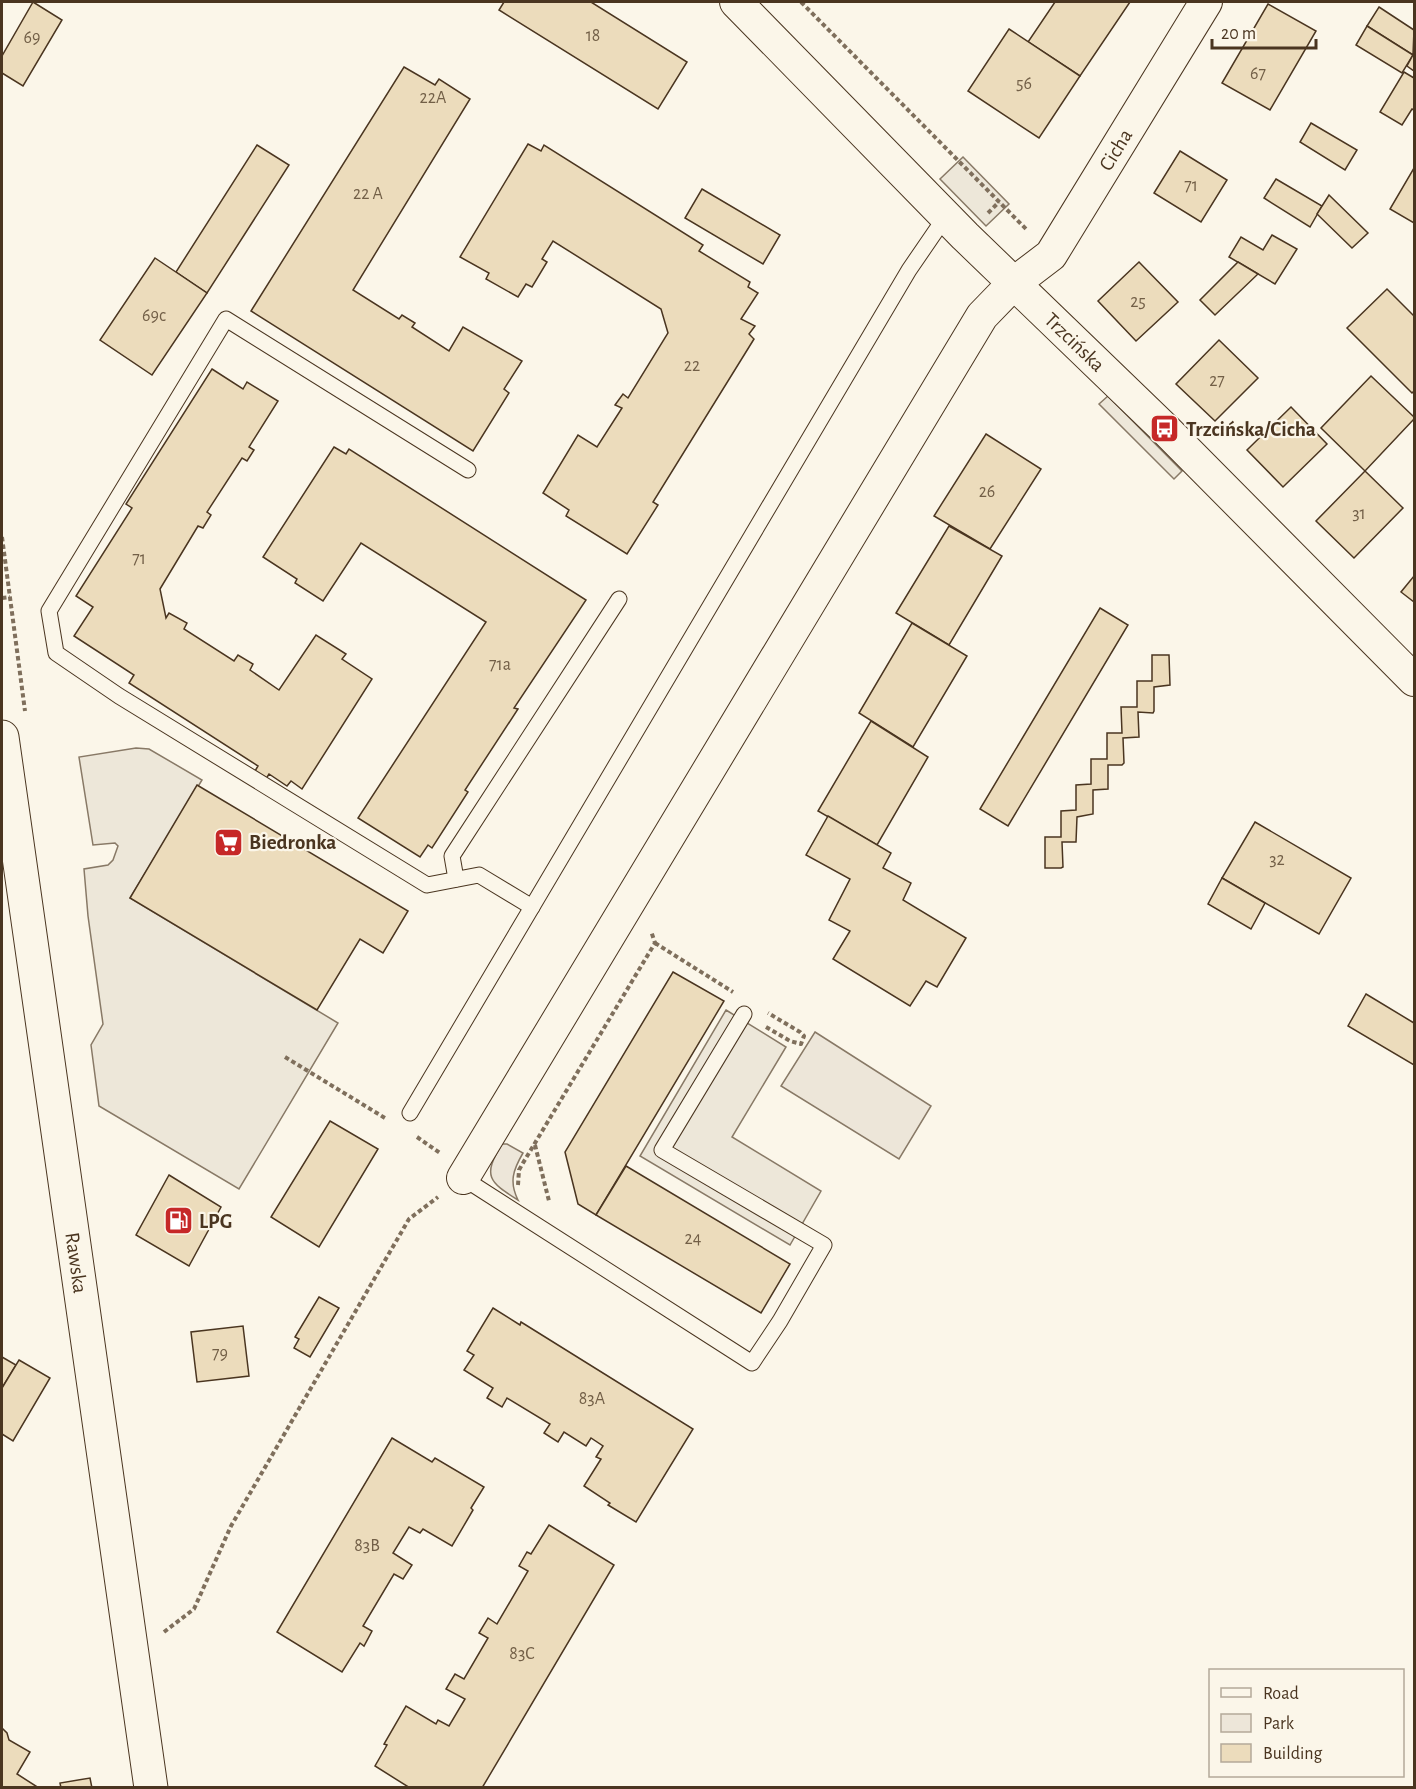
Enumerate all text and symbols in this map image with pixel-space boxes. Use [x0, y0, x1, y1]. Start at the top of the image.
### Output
scale bar [1212, 12, 1316, 50]
text: 20 m [1221, 25, 1256, 43]
house number: 18 [586, 27, 600, 45]
house number: 69 [24, 29, 40, 47]
house number: 67 [1250, 65, 1266, 83]
house number: 56 [1016, 75, 1032, 93]
house number: 22A [420, 89, 447, 107]
street label: Cicha [1095, 125, 1136, 174]
house number: 71 [1184, 177, 1198, 195]
house number: 22 A [353, 185, 383, 203]
house number: 25 [1130, 293, 1146, 311]
house number: 69c [142, 307, 166, 325]
street label: Trzcińska [1041, 308, 1109, 376]
house number: 22 [684, 357, 700, 375]
house number: 27 [1209, 372, 1225, 390]
bus stop icon: Trzcińska/Cicha [1149, 413, 1181, 445]
place label: Trzcińska/Cicha [1186, 419, 1316, 440]
house number: 26 [979, 483, 995, 501]
house number: 31 [1352, 505, 1366, 523]
house number: 71 [132, 550, 146, 568]
house number: 71a [489, 656, 511, 674]
supermarket icon: Biedronka [212, 826, 244, 858]
place label: Biedronka [249, 832, 336, 853]
house number: 32 [1269, 851, 1285, 869]
fuel station icon: LPG [162, 1205, 194, 1237]
place label: LPG [199, 1211, 232, 1232]
house number: 24 [685, 1230, 702, 1248]
street label: Rawska [62, 1231, 91, 1295]
house number: 79 [212, 1345, 228, 1363]
house number: 83A [579, 1390, 606, 1408]
house number: 83B [354, 1537, 380, 1555]
house number: 83C [509, 1645, 535, 1663]
legend [1209, 1669, 1404, 1777]
text: Road [1263, 1685, 1299, 1703]
text: Park [1263, 1715, 1295, 1733]
text: Building [1263, 1745, 1323, 1763]

